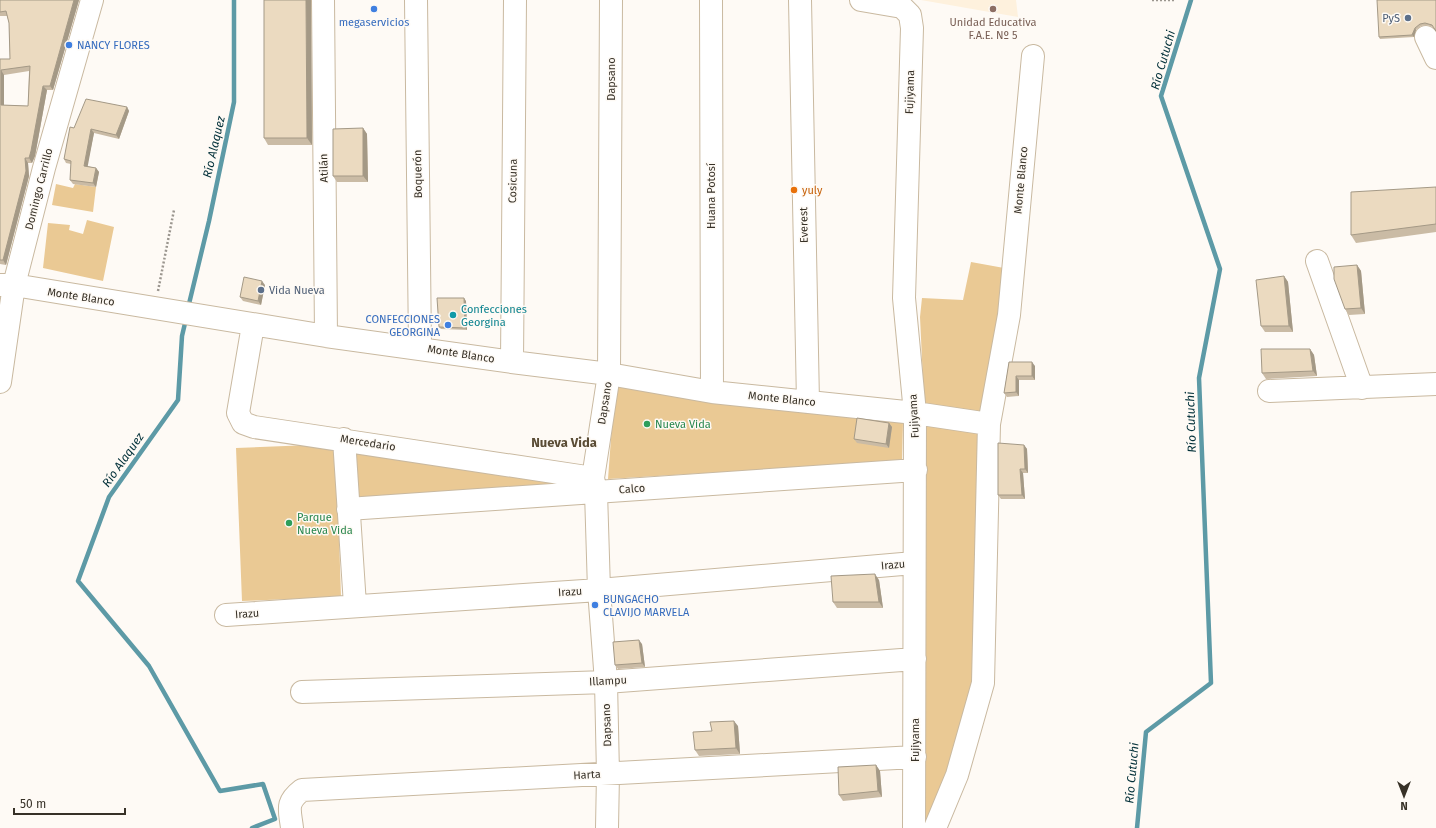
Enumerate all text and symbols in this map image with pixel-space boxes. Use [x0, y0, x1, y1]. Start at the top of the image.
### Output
marker: megaservicios [369, 4, 379, 14]
marker: Unidad Educativa F.A.E. Nº 5 [988, 4, 998, 14]
place label: PyS [1382, 12, 1400, 25]
marker: PyS [1403, 13, 1413, 23]
place label: megaservicios [339, 16, 409, 29]
place label: Unidad Educativa F.A.E. Nº 5 [950, 16, 1036, 42]
water label: Río Cutuchi [1148, 28, 1178, 91]
place label: NANCY FLORES [77, 39, 150, 52]
marker: NANCY FLORES [64, 40, 74, 50]
street label: Dapsano [605, 57, 618, 101]
street label: Fujiyama [903, 70, 917, 114]
water label: Río Alaquez [200, 114, 228, 179]
street label: Monte Blanco [1012, 146, 1030, 214]
street label: Domingo Carrillo [23, 147, 55, 231]
street label: Boquerón [411, 149, 425, 199]
street label: Atilán [317, 153, 331, 183]
street label: Cosicuna [506, 159, 520, 203]
street label: Huana Potosí [705, 163, 718, 229]
place label: yuly [802, 184, 823, 197]
marker: yuly [789, 185, 799, 195]
street label: Everest [797, 207, 811, 243]
place label: Vida Nueva [269, 284, 325, 297]
street label: Monte Blanco [46, 285, 116, 309]
marker: Vida Nueva [256, 285, 266, 295]
place label: Confecciones Georgina [461, 303, 527, 329]
marker: Confecciones Georgina [448, 310, 458, 320]
place label: CONFECCIONES GEORGINA [366, 313, 441, 339]
marker: CONFECCIONES GEORGINA [443, 320, 453, 330]
street label: Monte Blanco [426, 342, 496, 366]
street label: Dapsano [595, 381, 615, 425]
street label: Monte Blanco [748, 389, 816, 409]
water label: Río Cutuchi [1183, 391, 1199, 453]
street label: Fujiyama [906, 394, 922, 438]
place label: Nueva Vida [655, 418, 711, 431]
marker: Nueva Vida [642, 419, 652, 429]
water label: Río Alaquez [99, 430, 147, 490]
street label: Mercedario [339, 432, 397, 454]
district label: Nueva Vida [531, 435, 597, 450]
street label: Calco [618, 482, 646, 496]
place label: Parque Nueva Vida [297, 511, 353, 537]
marker: Parque Nueva Vida [284, 518, 294, 528]
street label: Irazu [880, 557, 906, 573]
street label: Irazu [557, 585, 583, 599]
place label: BUNGACHO CLAVIJO MARVELA [603, 593, 690, 619]
marker: BUNGACHO CLAVIJO MARVELA [590, 600, 600, 610]
street label: Irazu [234, 607, 260, 621]
street label: Illampu [589, 674, 627, 688]
street label: Dapsano [600, 703, 614, 747]
street label: Fujiyama [909, 718, 922, 762]
water label: Río Cutuchi [1122, 741, 1142, 804]
street label: Harta [573, 768, 601, 782]
north arrow [1384, 776, 1424, 816]
scale bar [14, 790, 125, 816]
text: 50 m [20, 797, 46, 811]
text: N [1400, 799, 1408, 812]

